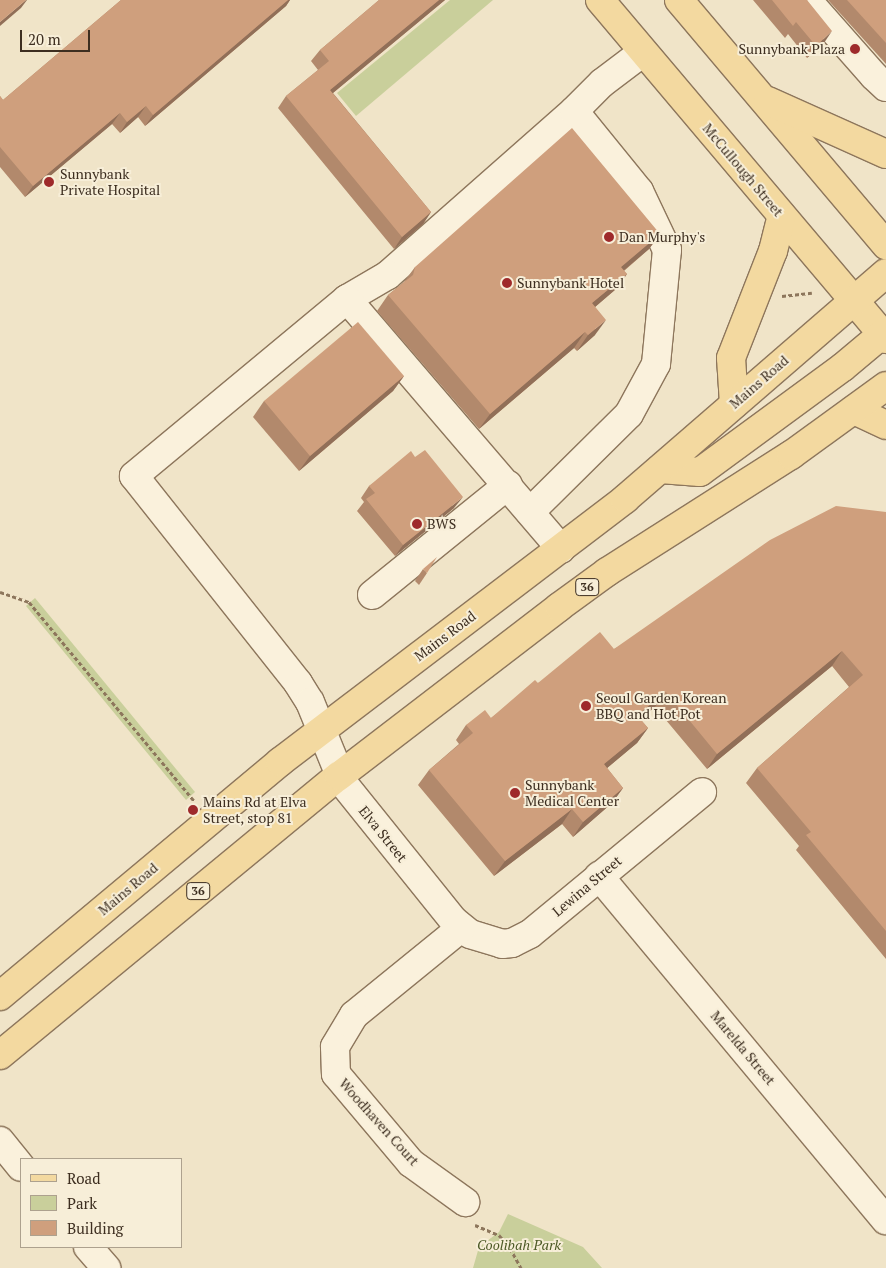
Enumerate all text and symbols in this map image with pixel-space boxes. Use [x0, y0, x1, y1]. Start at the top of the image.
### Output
scale bar [22, 20, 92, 52]
text: 20 m [28, 29, 61, 49]
place label: Sunnybank Plaza [739, 41, 845, 57]
marker: Sunnybank Plaza [849, 43, 861, 55]
street label: McCullough Street [699, 120, 787, 220]
place label: Sunnybank Private Hospital [60, 166, 160, 198]
marker: Sunnybank Private Hospital [42, 175, 56, 189]
place label: Dan Murphy's [619, 229, 705, 245]
marker: Dan Murphy's [603, 231, 615, 243]
place label: Sunnybank Hotel [517, 275, 624, 291]
marker: Sunnybank Hotel [501, 277, 513, 289]
street label: Mains Road [726, 352, 792, 412]
place label: BWS [427, 516, 456, 532]
marker: BWS [411, 518, 423, 530]
road number: 36 [574, 578, 600, 596]
street label: Mains Road [411, 607, 479, 665]
place label: Seoul Garden Korean BBQ and Hot Pot [596, 690, 726, 722]
marker: Seoul Garden Korean BBQ and Hot Pot [580, 700, 592, 712]
place label: Sunnybank Medical Center [525, 777, 619, 810]
marker: Sunnybank Medical Center [509, 787, 521, 799]
place label: Mains Rd at Elva Street, stop 81 [203, 794, 306, 826]
street label: Elva Street [355, 803, 411, 865]
marker: Mains Rd at Elva Street, stop 81 [187, 804, 199, 816]
street label: Lewina Street [549, 852, 625, 920]
street label: Mains Road [95, 859, 161, 919]
road number: 36 [186, 881, 210, 900]
street label: Marelda Street [707, 1008, 779, 1088]
street label: Woodhaven Court [336, 1075, 422, 1169]
legend [20, 1158, 182, 1248]
text: Road [67, 1168, 100, 1188]
text: Park [67, 1193, 97, 1213]
text: Building [67, 1218, 124, 1238]
park label: Coolibah Park [477, 1237, 561, 1253]

